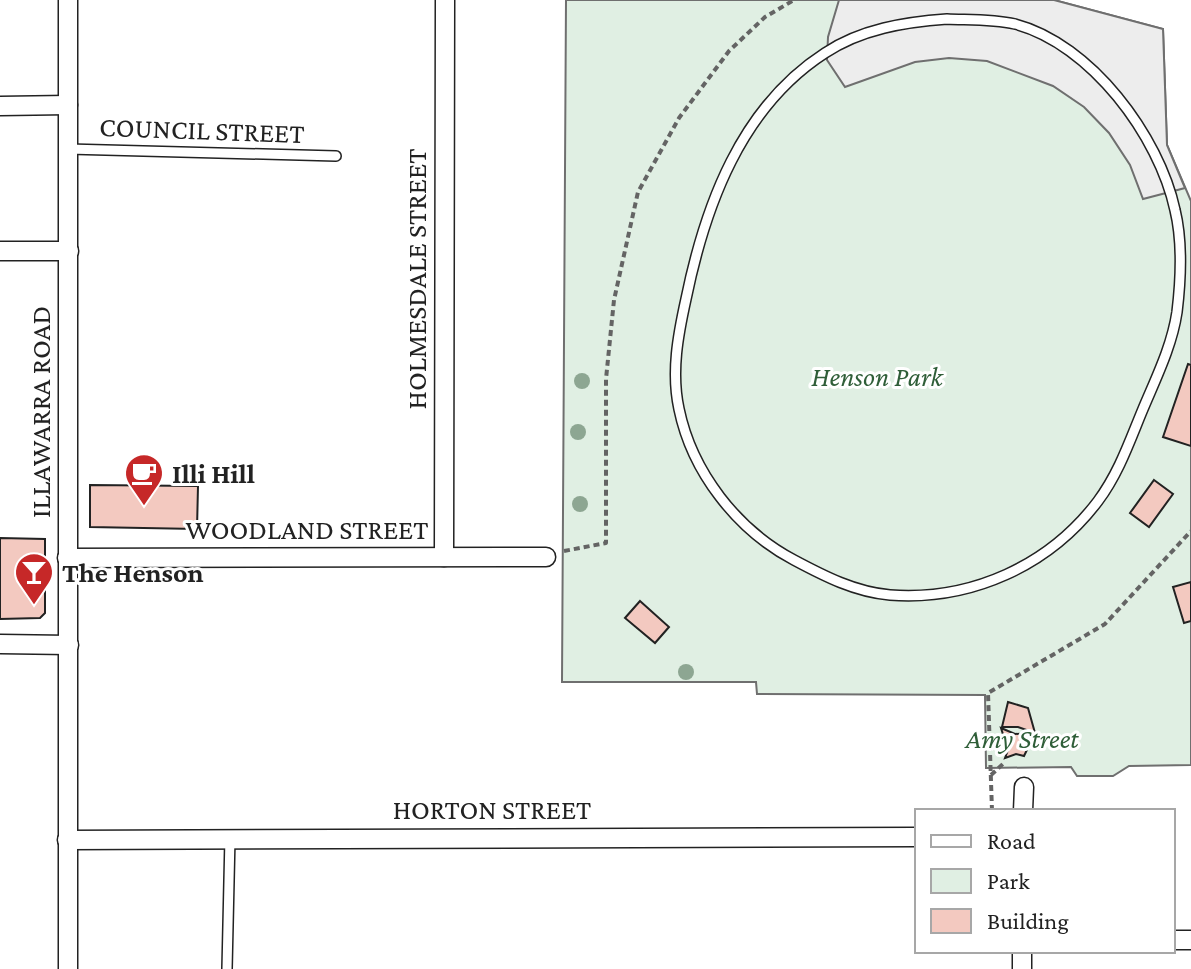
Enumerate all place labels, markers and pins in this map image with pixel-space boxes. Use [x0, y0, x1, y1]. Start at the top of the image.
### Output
cafe icon: Illi Hill [123, 452, 165, 507]
place label: Illi Hill [172, 458, 255, 489]
bar icon: The Henson [13, 551, 55, 606]
place label: The Henson [62, 557, 204, 588]

